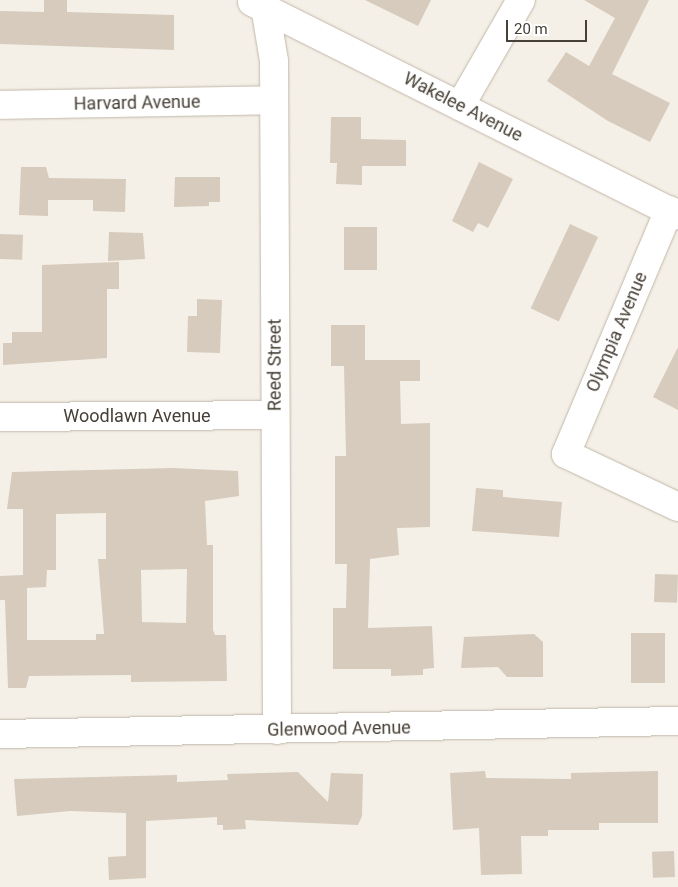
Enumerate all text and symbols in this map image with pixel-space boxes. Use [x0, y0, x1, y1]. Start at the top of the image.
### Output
scale bar [508, 10, 589, 42]
text: 20 m [514, 20, 548, 38]
street label: Wakelee Avenue [400, 68, 526, 146]
street label: Harvard Avenue [73, 91, 201, 115]
street label: Olympia Avenue [582, 269, 652, 395]
street label: Reed Street [264, 319, 286, 411]
street label: Woodlawn Avenue [63, 405, 211, 427]
street label: Glenwood Avenue [267, 717, 411, 741]

